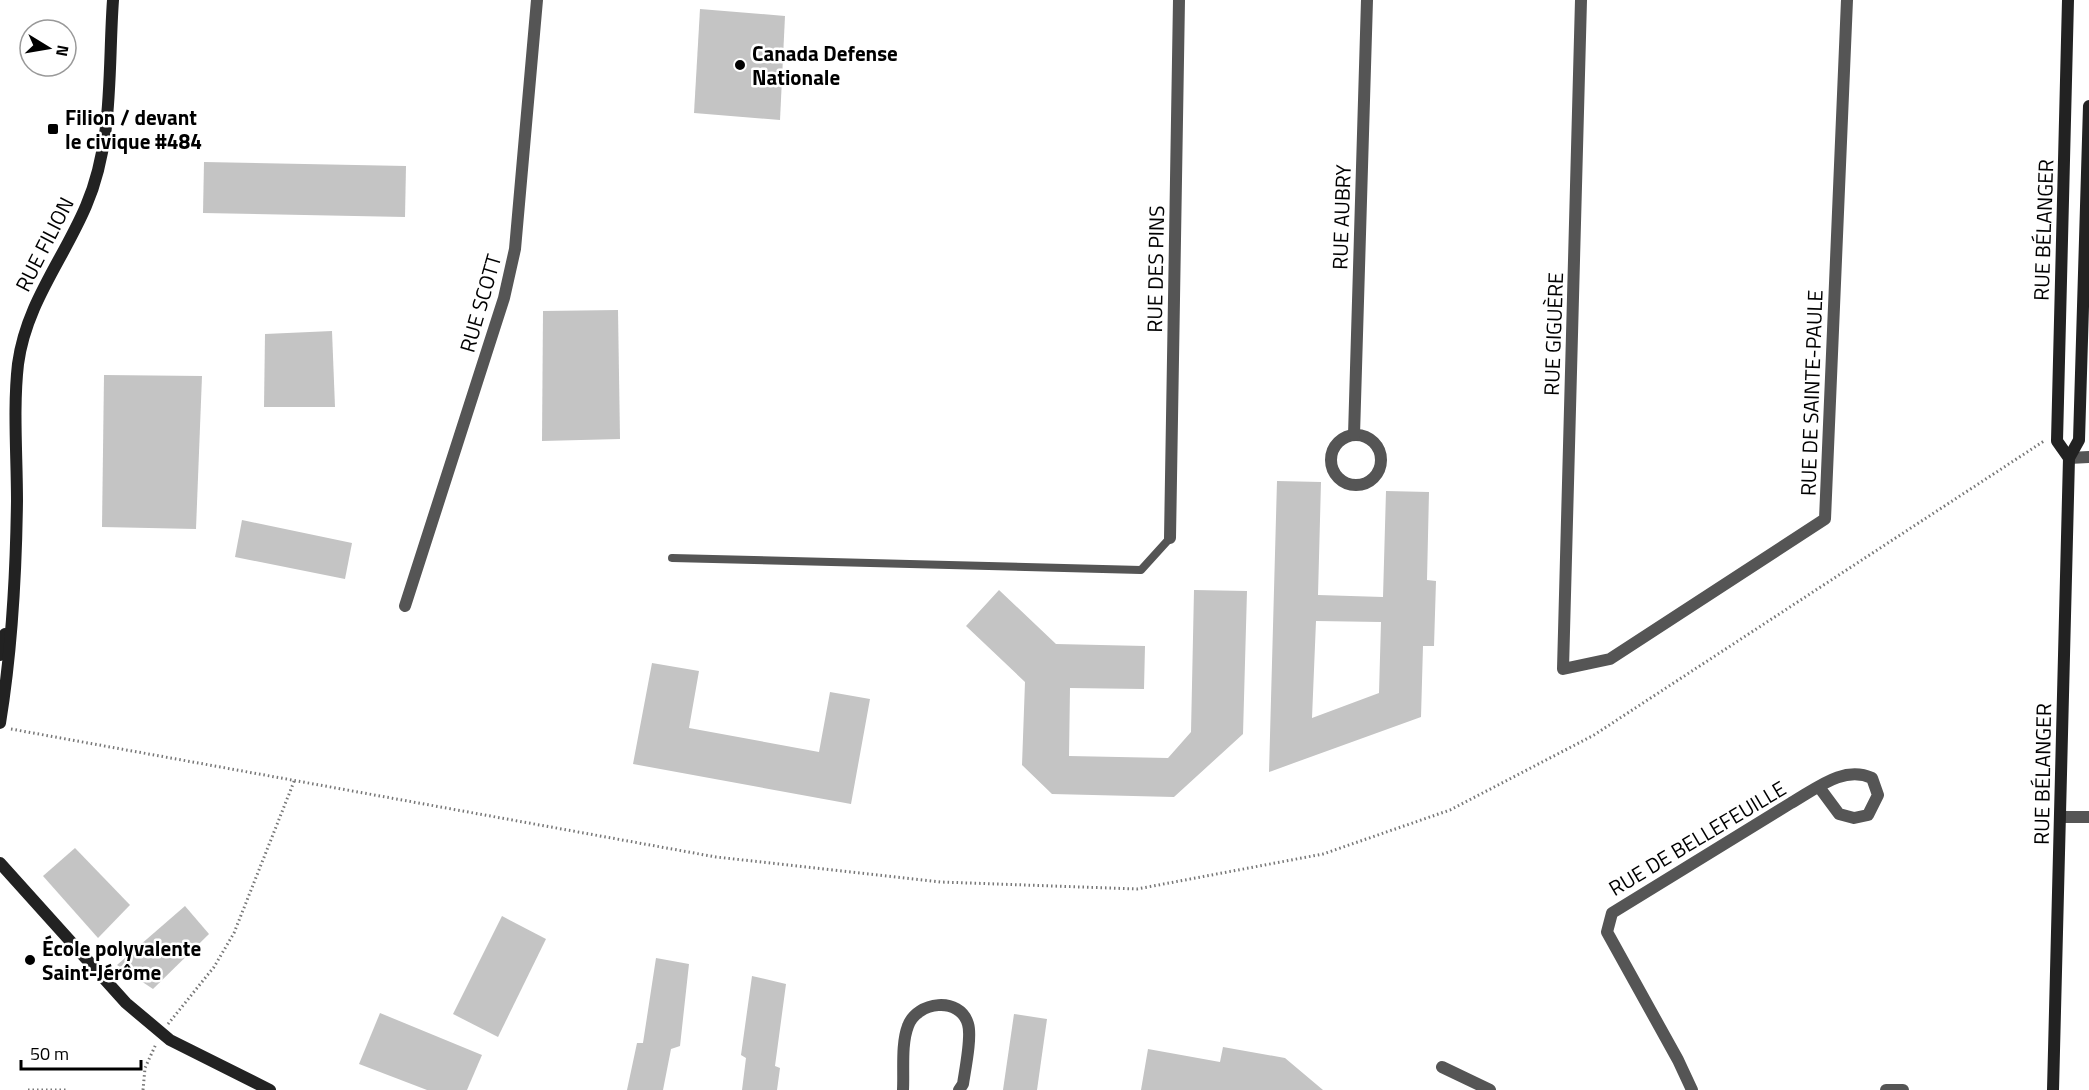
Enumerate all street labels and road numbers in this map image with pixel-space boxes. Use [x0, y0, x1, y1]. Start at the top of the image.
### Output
street label: RUE BÉLANGER [2025, 159, 2061, 301]
street label: RUE AUBRY [1323, 163, 1359, 270]
street label: RUE FILION [7, 191, 81, 297]
street label: RUE DES PINS [1138, 205, 1172, 333]
street label: RUE SCOTT [451, 250, 509, 356]
street label: RUE GIGUÈRE [1535, 272, 1571, 396]
street label: RUE DE SAINTE-PAULE [1791, 289, 1831, 497]
street label: RUE BÉLANGER [2025, 703, 2059, 845]
street label: RUE DE BELLEFEUILLE [1602, 772, 1792, 904]

